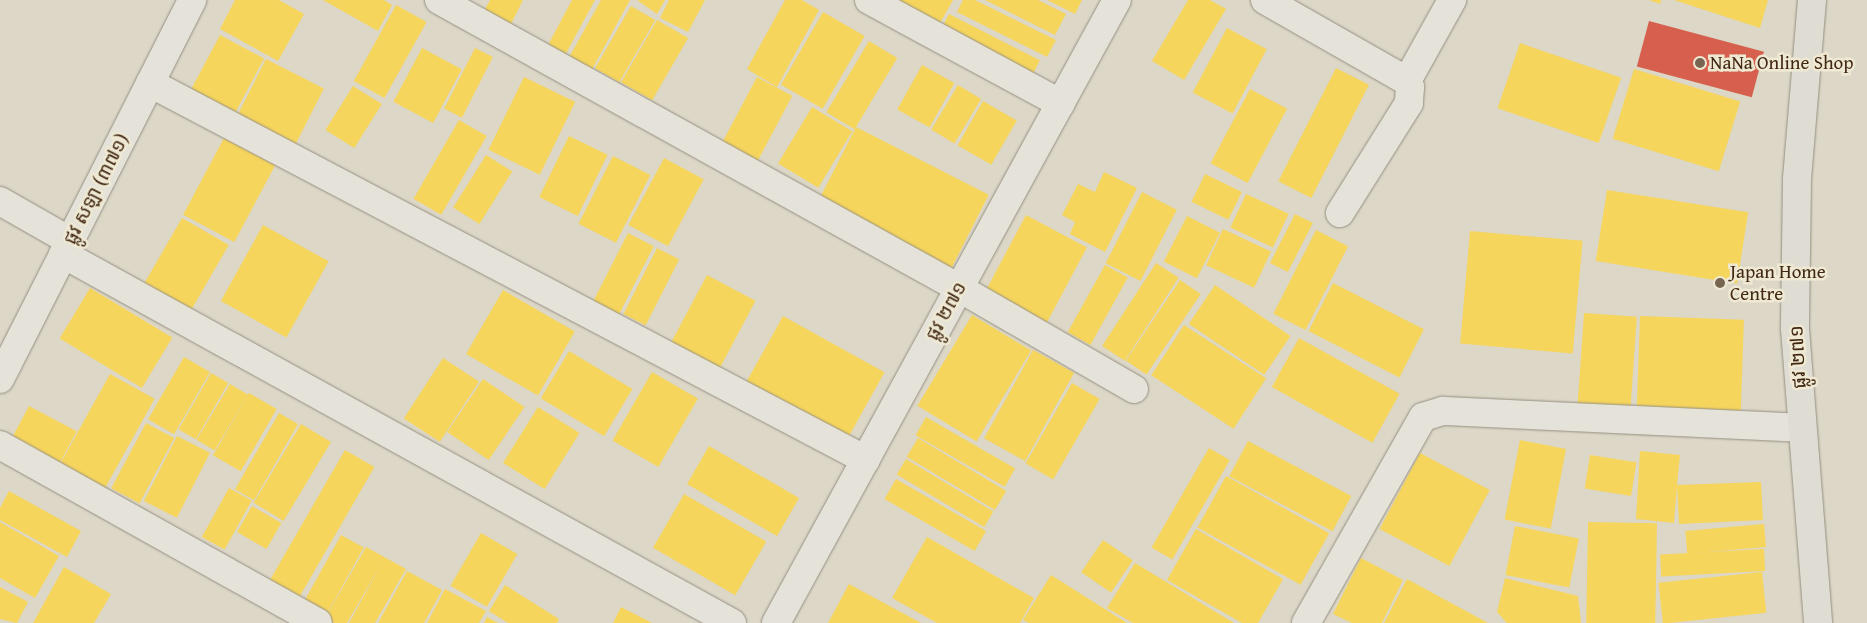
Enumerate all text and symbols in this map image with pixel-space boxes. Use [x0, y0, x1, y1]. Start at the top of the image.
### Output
place label: NaNa Online Shop [1710, 52, 1854, 74]
marker: NaNa Online Shop [1694, 57, 1706, 69]
street label: ផ្លូវ សឡា (៣៧១) [58, 130, 134, 248]
place label: Japan Home Centre [1730, 261, 1826, 305]
marker: Japan Home Centre [1714, 277, 1726, 289]
street label: ផ្លូវ ២៧១ [921, 278, 971, 344]
street label: ផ្លូវ ២៧១ [1785, 325, 1811, 389]

